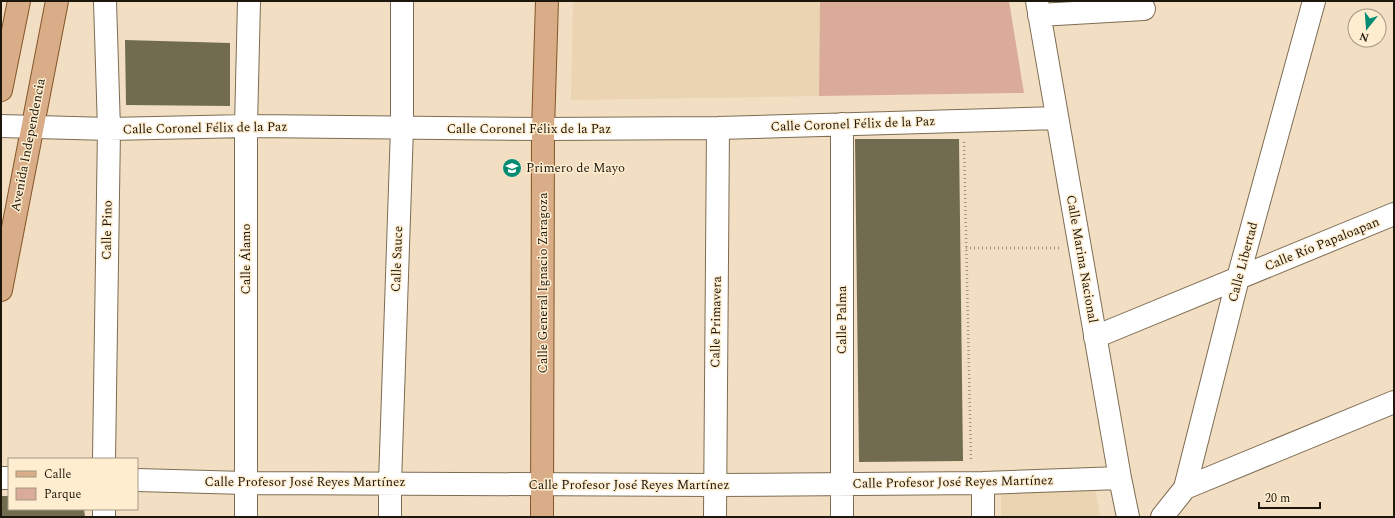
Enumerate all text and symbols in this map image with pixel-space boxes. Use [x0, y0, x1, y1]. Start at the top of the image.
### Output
north arrow [1347, 8, 1387, 48]
text: N [1357, 28, 1371, 47]
street label: Avenida Independencia [5, 76, 51, 213]
street label: Calle Coronel Félix de la Paz [770, 111, 936, 137]
street label: Calle Coronel Félix de la Paz [122, 117, 288, 139]
street label: Calle Coronel Félix de la Paz [447, 119, 611, 139]
school or university icon: Primero de Mayo [501, 157, 523, 179]
place label: Primero de Mayo [526, 158, 625, 178]
street label: Calle General Ignacio Zaragoza [533, 192, 553, 374]
street label: Calle Marina Nacional [1061, 193, 1103, 325]
street label: Calle Pino [96, 200, 118, 260]
street label: Calle Río Papaloapan [1261, 212, 1383, 276]
street label: Calle Libertad [1223, 220, 1263, 304]
street label: Calle Álamo [236, 224, 256, 294]
street label: Calle Sauce [386, 226, 408, 292]
street label: Calle Primavera [705, 275, 727, 368]
street label: Calle Palma [832, 285, 852, 354]
legend [8, 458, 138, 510]
text: Calle [44, 465, 72, 484]
street label: Calle Profesor José Reyes Martínez [852, 470, 1054, 494]
street label: Calle Profesor José Reyes Martínez [204, 472, 406, 492]
street label: Calle Profesor José Reyes Martínez [528, 475, 730, 495]
scale bar [1259, 484, 1320, 510]
text: Parque [44, 485, 81, 504]
text: 20 m [1265, 489, 1290, 508]

